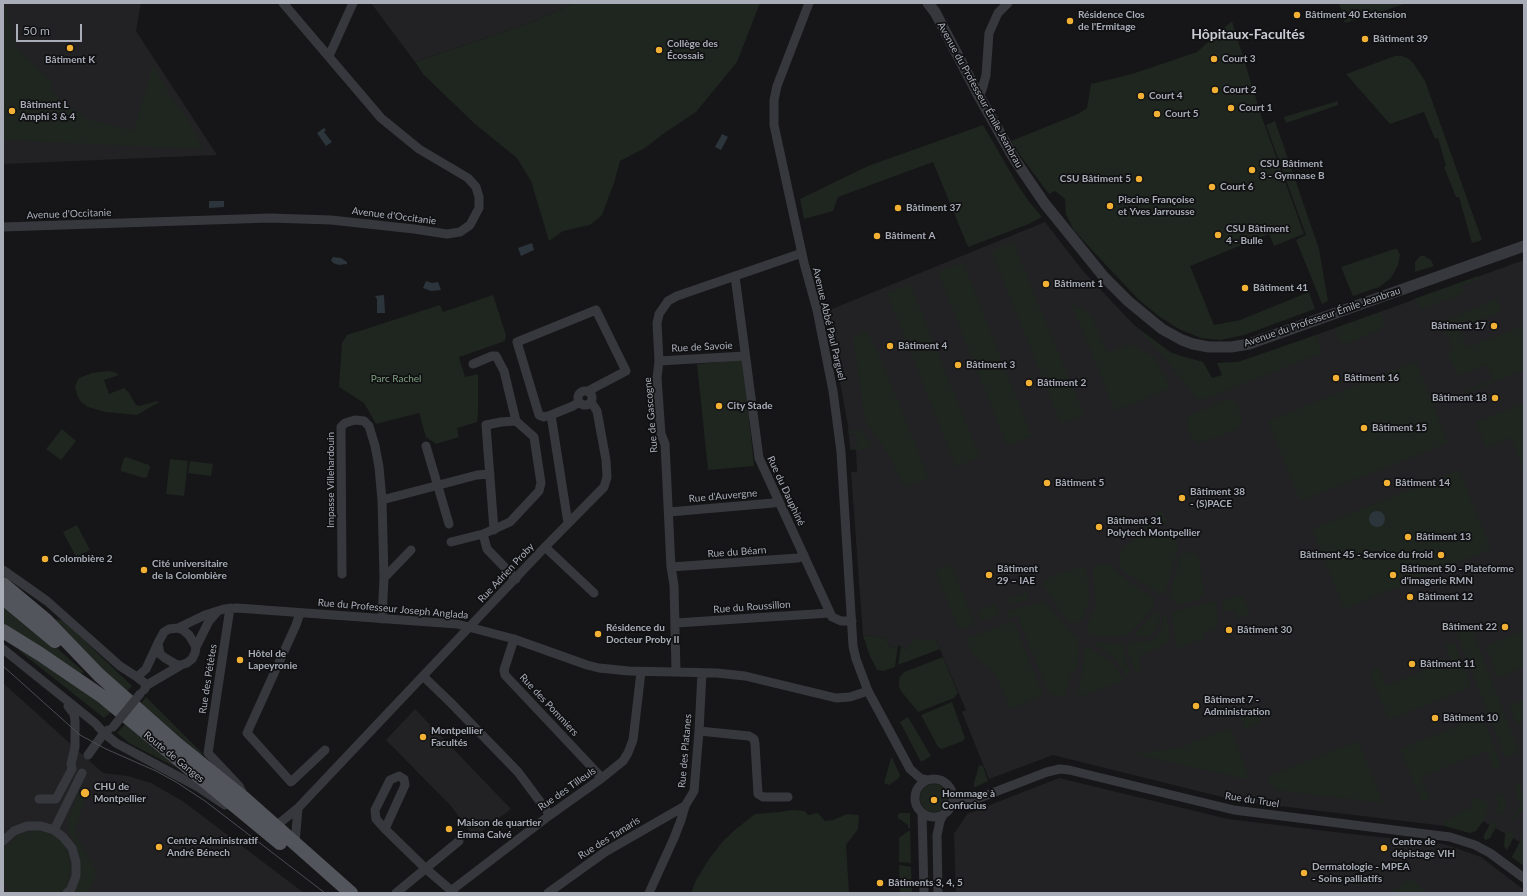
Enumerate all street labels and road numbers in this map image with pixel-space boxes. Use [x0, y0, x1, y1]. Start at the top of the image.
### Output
street label: Avenue du Professeur Émile Jeanbrau [935, 20, 1025, 170]
street label: Avenue d'Occitanie [351, 205, 437, 227]
street label: Avenue d'Occitanie [26, 207, 112, 221]
street label: Avenue Abbé Paul Parguel [810, 266, 848, 382]
street label: Avenue du Professeur Émile Jeanbrau [1242, 285, 1402, 349]
street label: Rue de Savoie [671, 339, 733, 355]
street label: Rue de Gascogne [642, 377, 660, 453]
street label: Impasse Villehardouin [325, 432, 337, 528]
street label: Rue du Dauphiné [765, 454, 807, 528]
street label: Rue d'Auvergne [688, 487, 758, 505]
street label: Rue Adrien Proby [475, 541, 537, 605]
street label: Rue du Béarn [707, 544, 767, 560]
street label: Rue du Professeur Joseph Anglada [317, 596, 469, 622]
street label: Rue du Roussillon [713, 598, 791, 616]
street label: Rue des Pétètes [197, 643, 219, 715]
street label: Rue des Pommiers [517, 671, 581, 739]
street label: Rue des Platanes [676, 714, 694, 788]
street label: Route de Ganges [141, 729, 207, 785]
street label: Rue des Tilleuls [536, 765, 598, 813]
street label: Rue du Truel [1224, 790, 1280, 810]
street label: Rue des Tamaris [576, 814, 642, 862]

